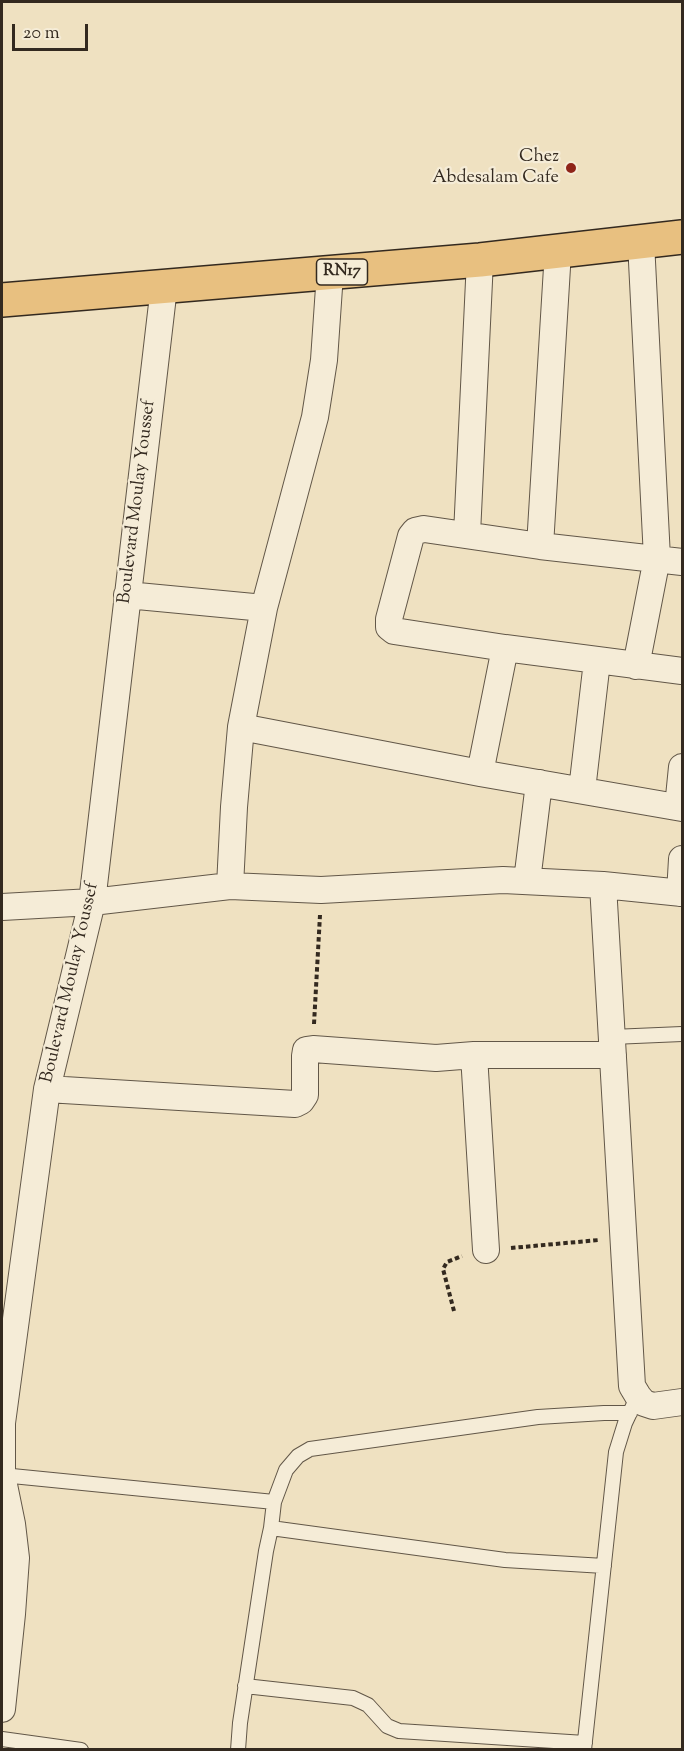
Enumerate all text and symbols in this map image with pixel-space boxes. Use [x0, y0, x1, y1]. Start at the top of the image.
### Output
scale bar [15, 12, 92, 50]
text: 20 m [23, 21, 60, 47]
place label: Chez Abdesalam Cafe [432, 147, 559, 190]
marker: Chez Abdesalam Cafe [564, 161, 578, 175]
road number: RN17 [316, 259, 368, 285]
street label: Boulevard Moulay Youssef [115, 399, 161, 605]
street label: Boulevard Moulay Youssef [37, 881, 105, 1085]

